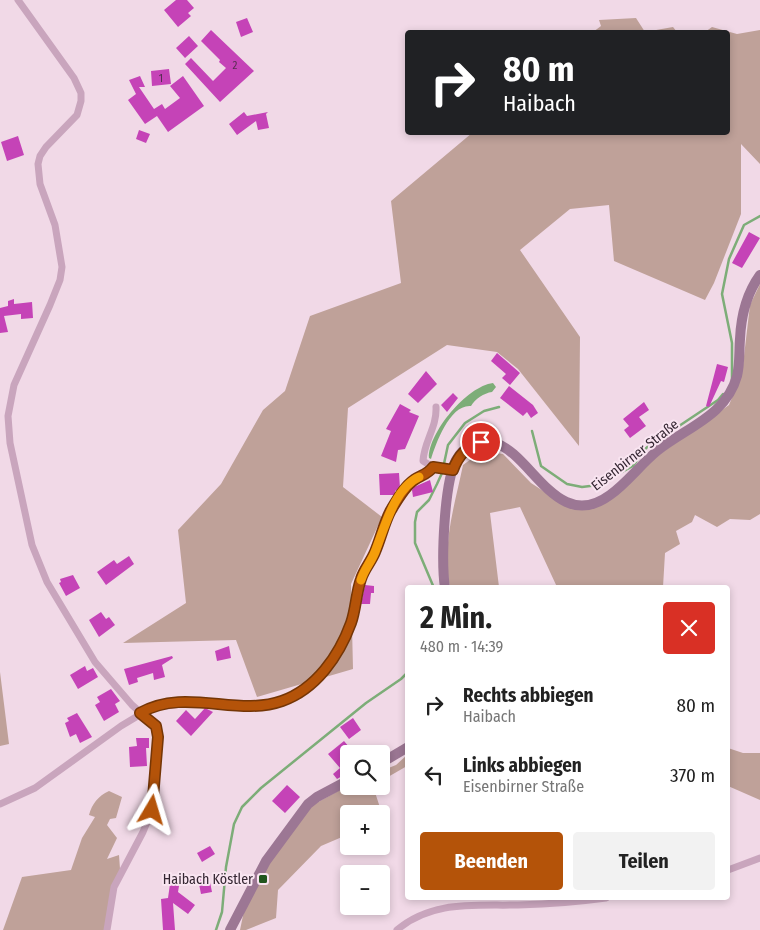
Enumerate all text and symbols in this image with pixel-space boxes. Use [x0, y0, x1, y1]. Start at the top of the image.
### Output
text: 80 m [503, 48, 575, 90]
icon: right [420, 50, 485, 115]
house number: 2 [233, 59, 238, 72]
house number: 1 [159, 72, 163, 85]
text: Haibach [503, 90, 576, 117]
street label: Eisenbirner Straße [588, 416, 682, 494]
pin [460, 421, 502, 463]
icon: arrive [467, 428, 495, 456]
text: 2 Min. [420, 600, 492, 636]
button: close [663, 602, 715, 654]
text: 480 m · 14:39 [420, 637, 503, 656]
text: Rechts abbiegen [463, 684, 593, 707]
icon: right [420, 691, 448, 719]
text: 80 m [677, 694, 715, 717]
text: Haibach [463, 707, 516, 726]
map controls [340, 745, 390, 915]
button: search [340, 745, 390, 795]
text: Links abbiegen [463, 754, 582, 777]
icon: left [420, 761, 448, 789]
text: 370 m [670, 764, 715, 787]
text: Eisenbirner Straße [463, 777, 584, 796]
position arrow [125, 783, 177, 835]
button: + [340, 805, 390, 855]
button: Beenden [420, 832, 563, 890]
button: Teilen [573, 832, 715, 890]
button: − [340, 865, 390, 915]
place label: Haibach Köstler [163, 871, 253, 888]
marker: Haibach Köstler [257, 873, 269, 885]

